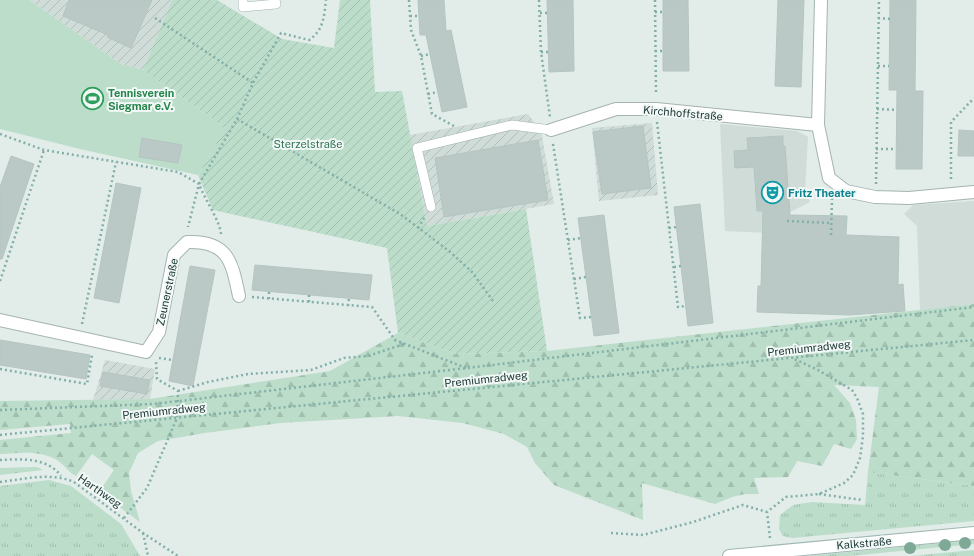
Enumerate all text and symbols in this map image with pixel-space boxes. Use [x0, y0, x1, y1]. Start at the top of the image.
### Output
sports icon: Tennisverein Siegmar e.V. [79, 86, 105, 112]
place label: Tennisverein Siegmar e.V. [108, 87, 174, 112]
street label: Kirchhoffstraße [643, 104, 723, 122]
park label: Sterzelstraße [273, 138, 343, 150]
theatre icon: Fritz Theater [759, 180, 785, 206]
place label: Fritz Theater [788, 187, 856, 199]
street label: Zeunerstraße [154, 257, 180, 327]
street label: Premiumradweg [767, 338, 851, 358]
street label: Premiumradweg [444, 369, 528, 389]
street label: Premiumradweg [122, 401, 206, 421]
street label: Harthweg [76, 472, 124, 511]
street label: Kalkstraße [836, 535, 892, 551]

